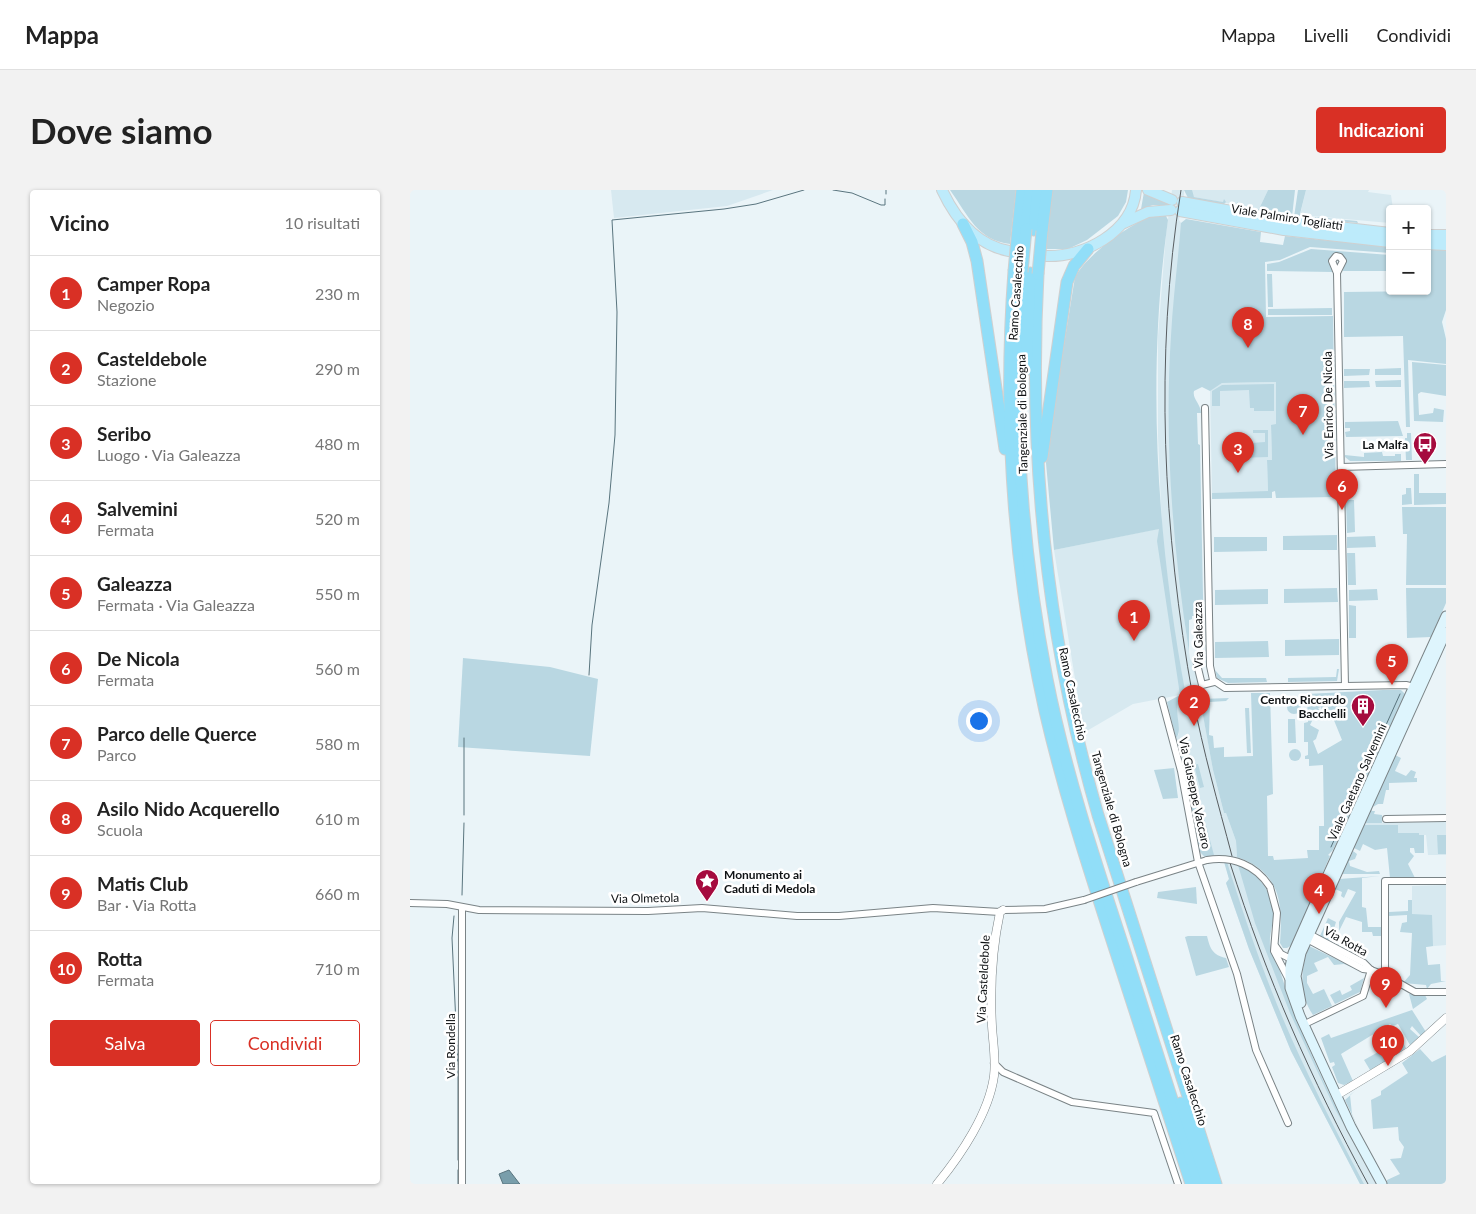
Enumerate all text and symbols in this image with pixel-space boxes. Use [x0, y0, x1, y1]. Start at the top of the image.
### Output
text: Mappa [25, 20, 99, 49]
text: Mappa [1221, 24, 1276, 46]
text: Livelli [1304, 24, 1348, 46]
text: Condividi [1376, 24, 1451, 46]
button: Indicazioni [1316, 107, 1446, 153]
text: Dove siamo [30, 109, 213, 151]
street label: Viale Palmiro Togliatti [1230, 201, 1344, 233]
map controls [1386, 205, 1431, 295]
button: + [1386, 205, 1431, 250]
text: Vicino [50, 210, 109, 235]
text: 10 risultati [285, 213, 360, 232]
street label: Ramo Casalecchio [1005, 245, 1027, 341]
button: − [1386, 250, 1431, 295]
text: Camper Ropa [97, 272, 210, 295]
text: 1 [61, 284, 71, 303]
text: 230 m [315, 284, 360, 303]
text: Negozio [97, 295, 155, 314]
pin: 8 [1232, 307, 1264, 348]
text: Casteldebole [97, 347, 207, 370]
street label: Via Enrico De Nicola [1320, 351, 1336, 459]
street label: Tangenziale di Bologna [1013, 354, 1031, 474]
text: 2 [61, 359, 71, 378]
text: 290 m [315, 359, 360, 378]
text: Stazione [97, 370, 157, 389]
pin: 7 [1287, 394, 1319, 435]
text: Seribo [97, 422, 151, 445]
bus stop icon: La Malfa [1412, 431, 1438, 465]
pin: 3 [1222, 432, 1254, 473]
text: 3 [61, 434, 71, 453]
text: 480 m [315, 434, 360, 453]
place label: La Malfa [1362, 437, 1408, 452]
text: Luogo · Via Galeazza [97, 445, 241, 464]
pin: 6 [1326, 469, 1358, 510]
text: Salvemini [97, 497, 178, 520]
text: 4 [61, 509, 71, 528]
text: 520 m [315, 509, 360, 528]
text: Fermata [97, 520, 154, 539]
text: Galeazza [97, 572, 172, 595]
text: 5 [61, 584, 71, 603]
text: 550 m [315, 584, 360, 603]
text: Fermata · Via Galeazza [97, 595, 255, 614]
pin: 1 [1118, 600, 1150, 641]
street label: Via Galeazza [1190, 602, 1206, 668]
pin: 5 [1376, 644, 1408, 685]
street label: Ramo Casalecchio [1056, 646, 1090, 742]
text: De Nicola [97, 647, 180, 670]
text: 6 [61, 659, 71, 678]
text: 560 m [315, 659, 360, 678]
text: Fermata [97, 670, 154, 689]
pin: 2 [1178, 685, 1210, 726]
place label: Centro Riccardo Bacchelli [1260, 692, 1346, 721]
building icon: Centro Riccardo Bacchelli [1350, 693, 1376, 727]
your location [966, 708, 992, 734]
street label: Viale Gaetano Salvemini [1324, 721, 1390, 843]
text: Parco delle Querce [97, 722, 257, 745]
text: 7 [61, 734, 71, 753]
text: 580 m [315, 734, 360, 753]
street label: Via Giuseppe Vaccaro [1176, 736, 1214, 850]
text: Parco [97, 745, 136, 764]
street label: Tangenziale di Bologna [1088, 749, 1136, 869]
text: Asilo Nido Acquerello [97, 797, 280, 820]
text: 8 [61, 809, 71, 828]
text: 610 m [315, 809, 360, 828]
text: Scuola [97, 820, 143, 839]
place label: Monumento ai Caduti di Medola [724, 867, 815, 896]
place icon: Monumento ai Caduti di Medola [694, 868, 720, 902]
text: Matis Club [97, 872, 188, 895]
pin: 4 [1303, 873, 1335, 914]
text: 9 [61, 884, 71, 903]
text: 660 m [315, 884, 360, 903]
street label: Via Olmetola [611, 890, 679, 906]
text: Bar · Via Rotta [97, 895, 196, 914]
street label: Via Rotta [1321, 923, 1371, 959]
street label: Via Casteldebole [973, 934, 993, 1024]
text: Rotta [97, 947, 142, 970]
text: 10 [57, 959, 75, 978]
text: 710 m [315, 959, 360, 978]
pin: 9 [1370, 967, 1402, 1008]
text: Fermata [97, 970, 154, 989]
street label: Via Rondella [443, 1013, 458, 1079]
button: Salva [50, 1020, 200, 1066]
button: Condividi [210, 1020, 360, 1066]
pin: 10 [1372, 1025, 1404, 1066]
street label: Ramo Casalecchio [1167, 1032, 1211, 1128]

